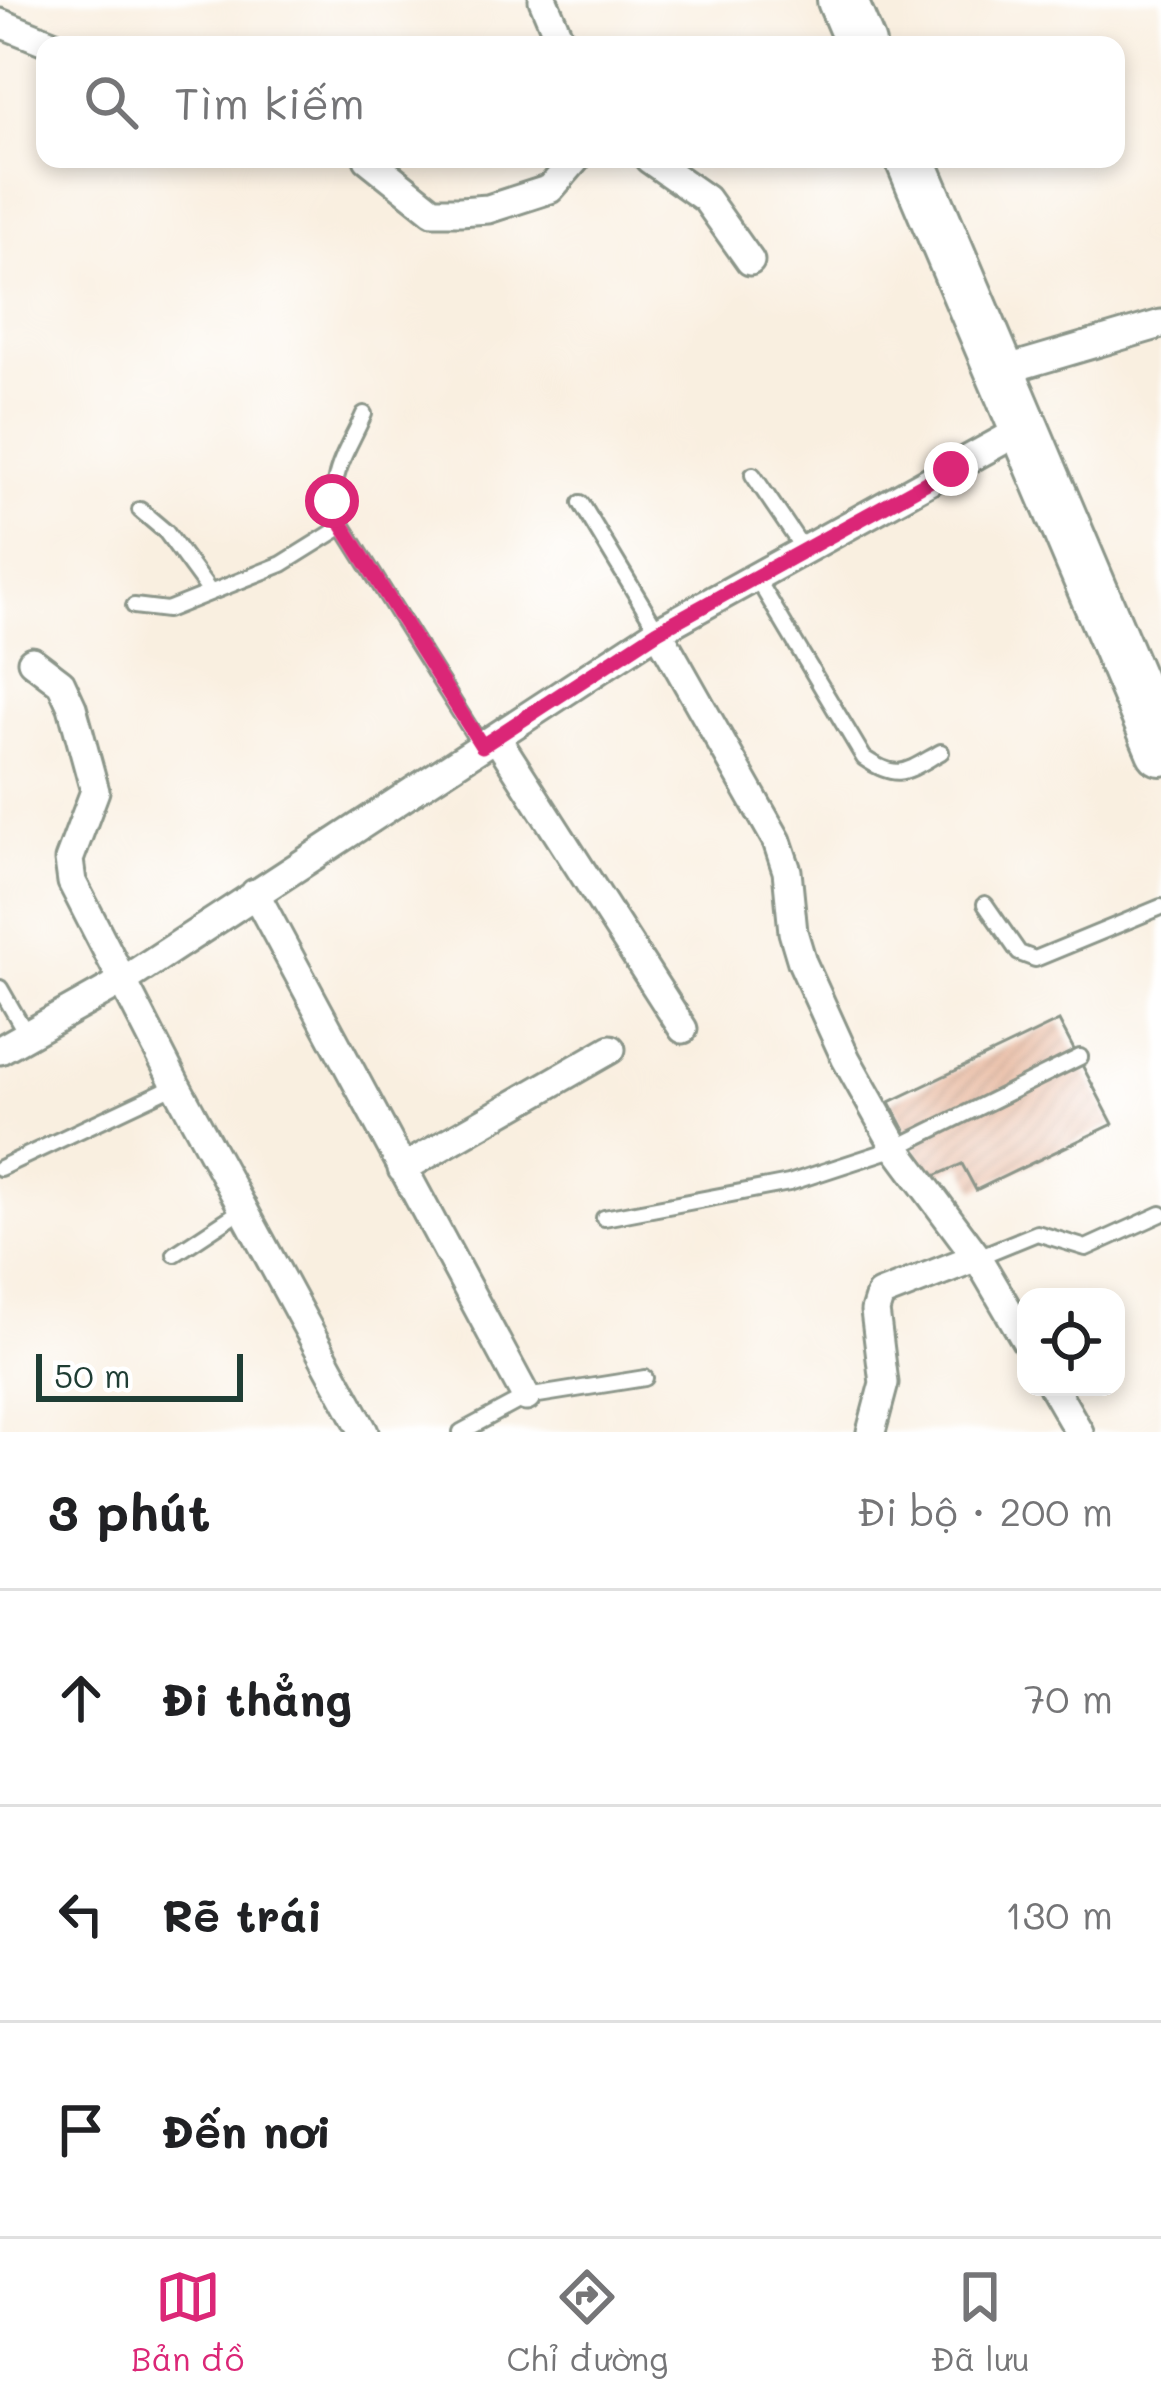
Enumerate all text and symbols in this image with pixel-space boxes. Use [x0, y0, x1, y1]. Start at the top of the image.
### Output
search box [36, 36, 1125, 168]
icon: search [78, 69, 144, 135]
text: Tìm kiếm [174, 73, 365, 131]
route end [924, 442, 978, 496]
route start [305, 474, 359, 528]
map controls [1017, 1288, 1125, 1396]
button: locate [1017, 1288, 1125, 1396]
scale bar [36, 1348, 243, 1401]
text: 50 m [54, 1353, 130, 1396]
text: 3 phút [48, 1477, 211, 1544]
text: Đi bộ · 200 m [857, 1485, 1113, 1536]
icon: ahead [48, 1665, 114, 1731]
text: Đi thẳng [162, 1669, 352, 1727]
text: 70 m [1024, 1672, 1113, 1723]
icon: left [48, 1881, 114, 1947]
text: Rẽ trái [162, 1885, 322, 1943]
text: 130 m [1005, 1888, 1113, 1939]
icon: arrive [48, 2097, 114, 2163]
text: Đến nơi [162, 2101, 331, 2159]
tab: Bản đồ [131, 2264, 244, 2379]
tab: Chỉ đường [507, 2264, 668, 2379]
tab: Đã lưu [931, 2264, 1030, 2379]

